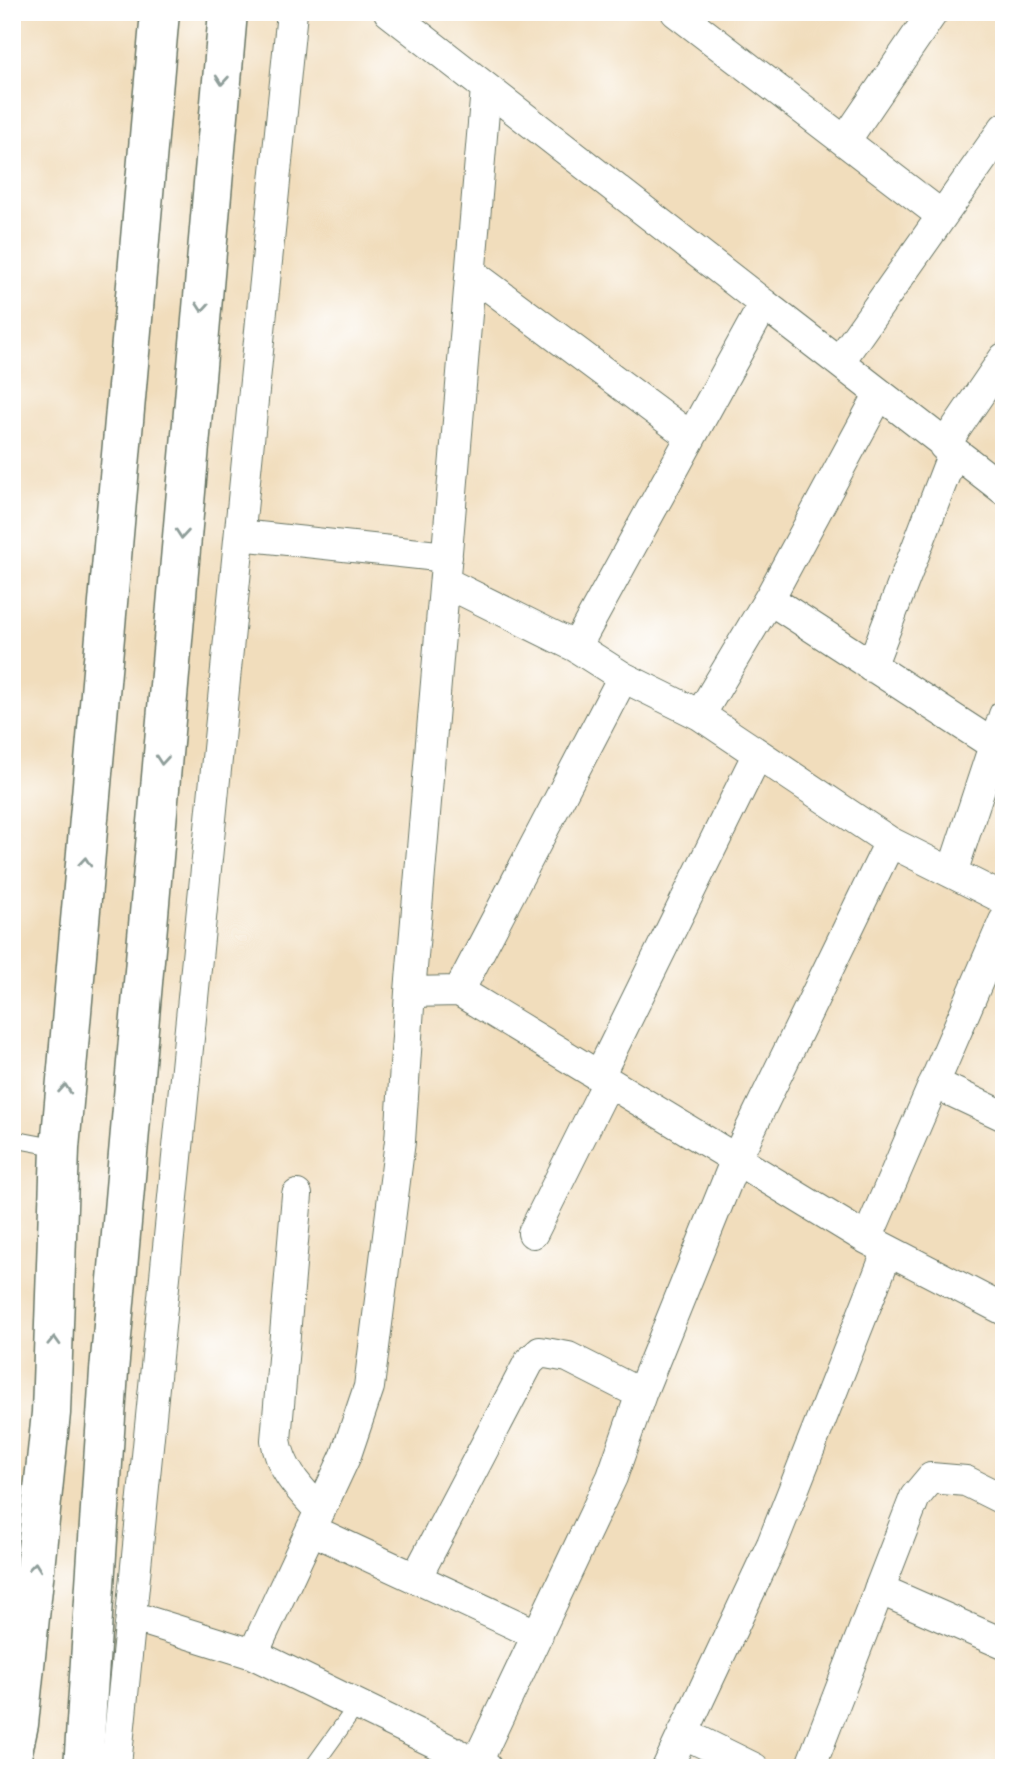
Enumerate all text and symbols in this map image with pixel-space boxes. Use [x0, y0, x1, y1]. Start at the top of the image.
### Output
one-way arrow [215, 75, 230, 86]
one-way arrow [195, 302, 210, 313]
one-way arrow [175, 528, 190, 539]
one-way arrow [155, 755, 170, 766]
one-way arrow [77, 856, 92, 867]
one-way arrow [57, 1083, 72, 1094]
one-way arrow [46, 1335, 61, 1346]
one-way arrow [28, 1561, 43, 1573]

